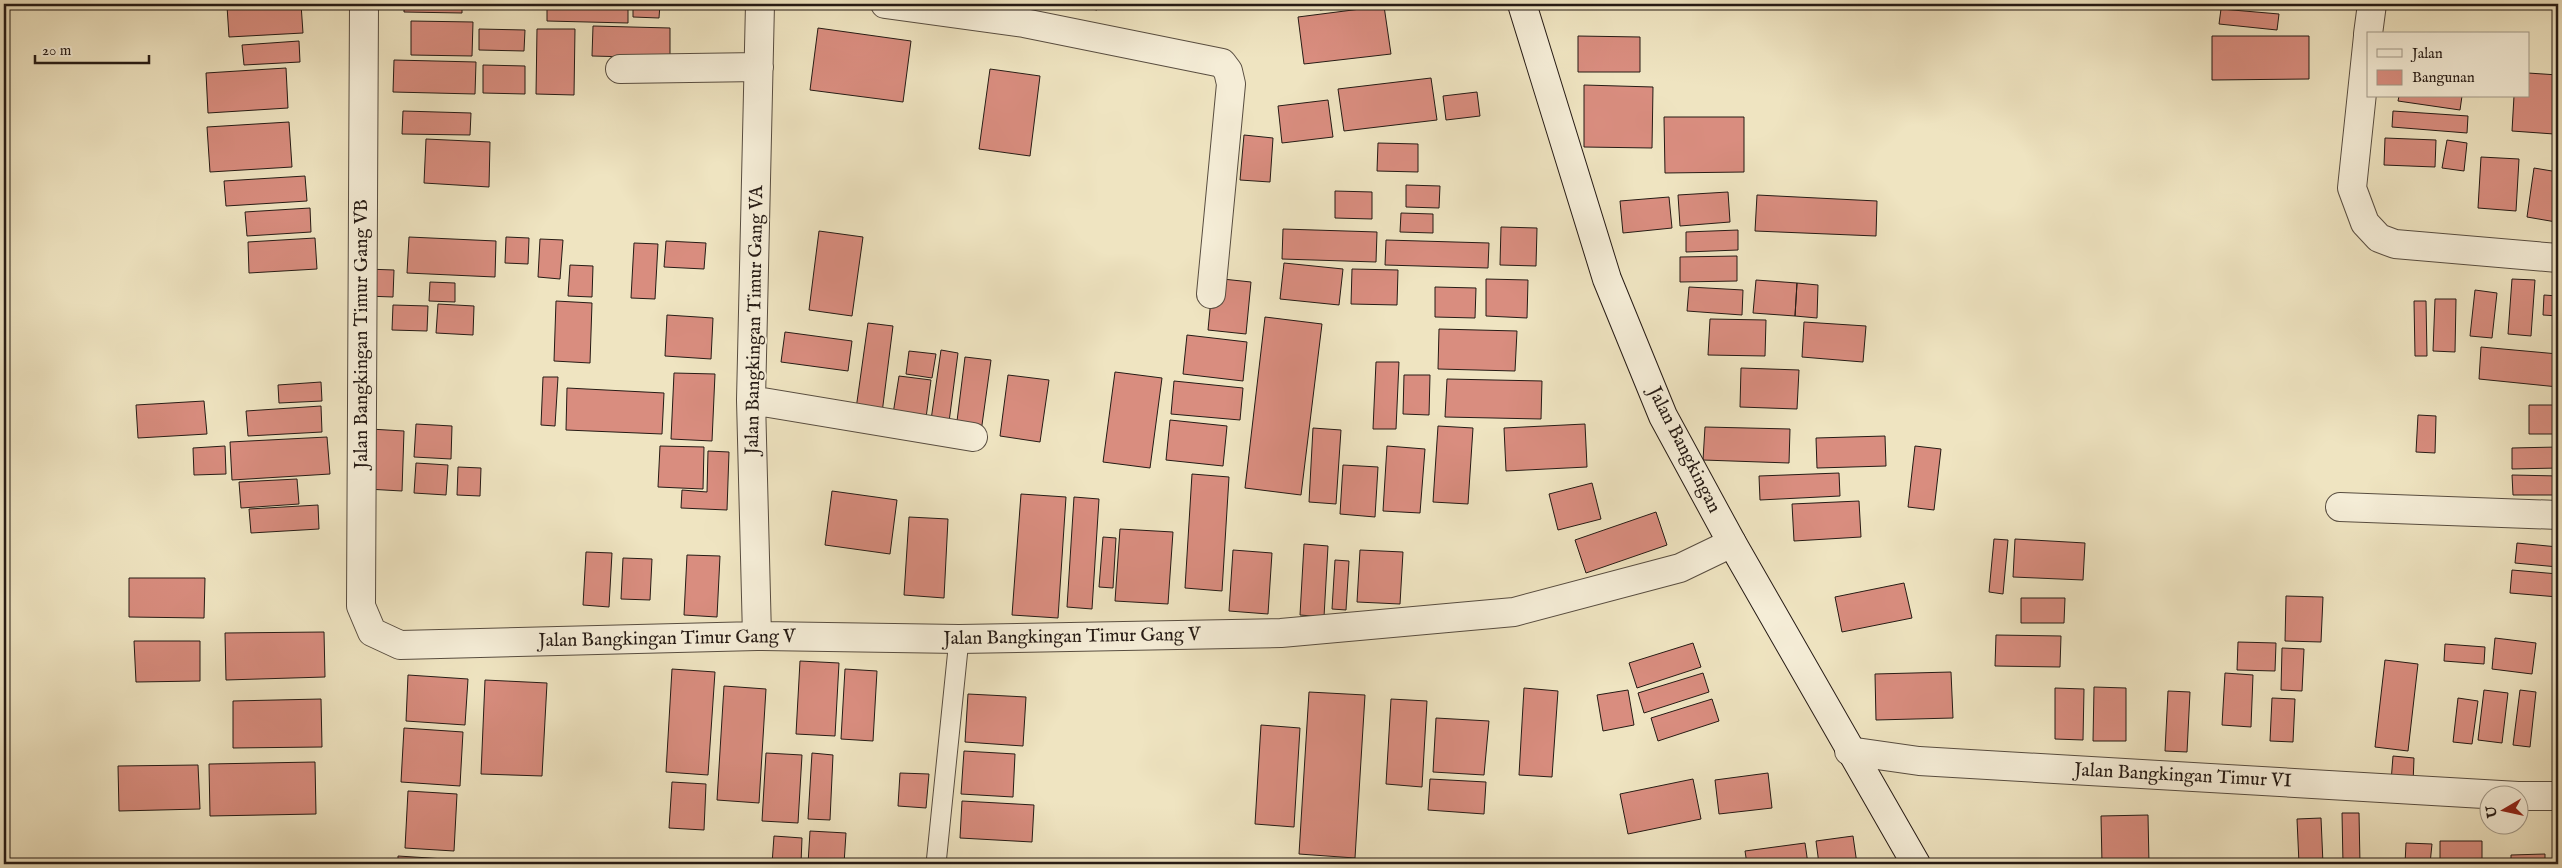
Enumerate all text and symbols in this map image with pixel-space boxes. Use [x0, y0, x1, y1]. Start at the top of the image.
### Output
scale bar [35, 32, 149, 64]
legend [2367, 32, 2530, 98]
text: 20 m [42, 41, 72, 60]
text: Jalan [2410, 44, 2443, 63]
text: Bangunan [2412, 68, 2475, 87]
street label: Jalan Bangkingan Timur Gang VA [741, 184, 769, 457]
street label: Jalan Bangkingan Timur Gang VB [350, 199, 374, 471]
street label: Jalan Bangkingan [1641, 381, 1726, 517]
street label: Jalan Bangkingan Timur Gang V [941, 623, 1201, 651]
street label: Jalan Bangkingan Timur Gang V [536, 625, 796, 653]
street label: Jalan Bangkingan Timur VI [2072, 758, 2292, 794]
north arrow [2480, 786, 2530, 836]
text: U [2482, 803, 2502, 820]

